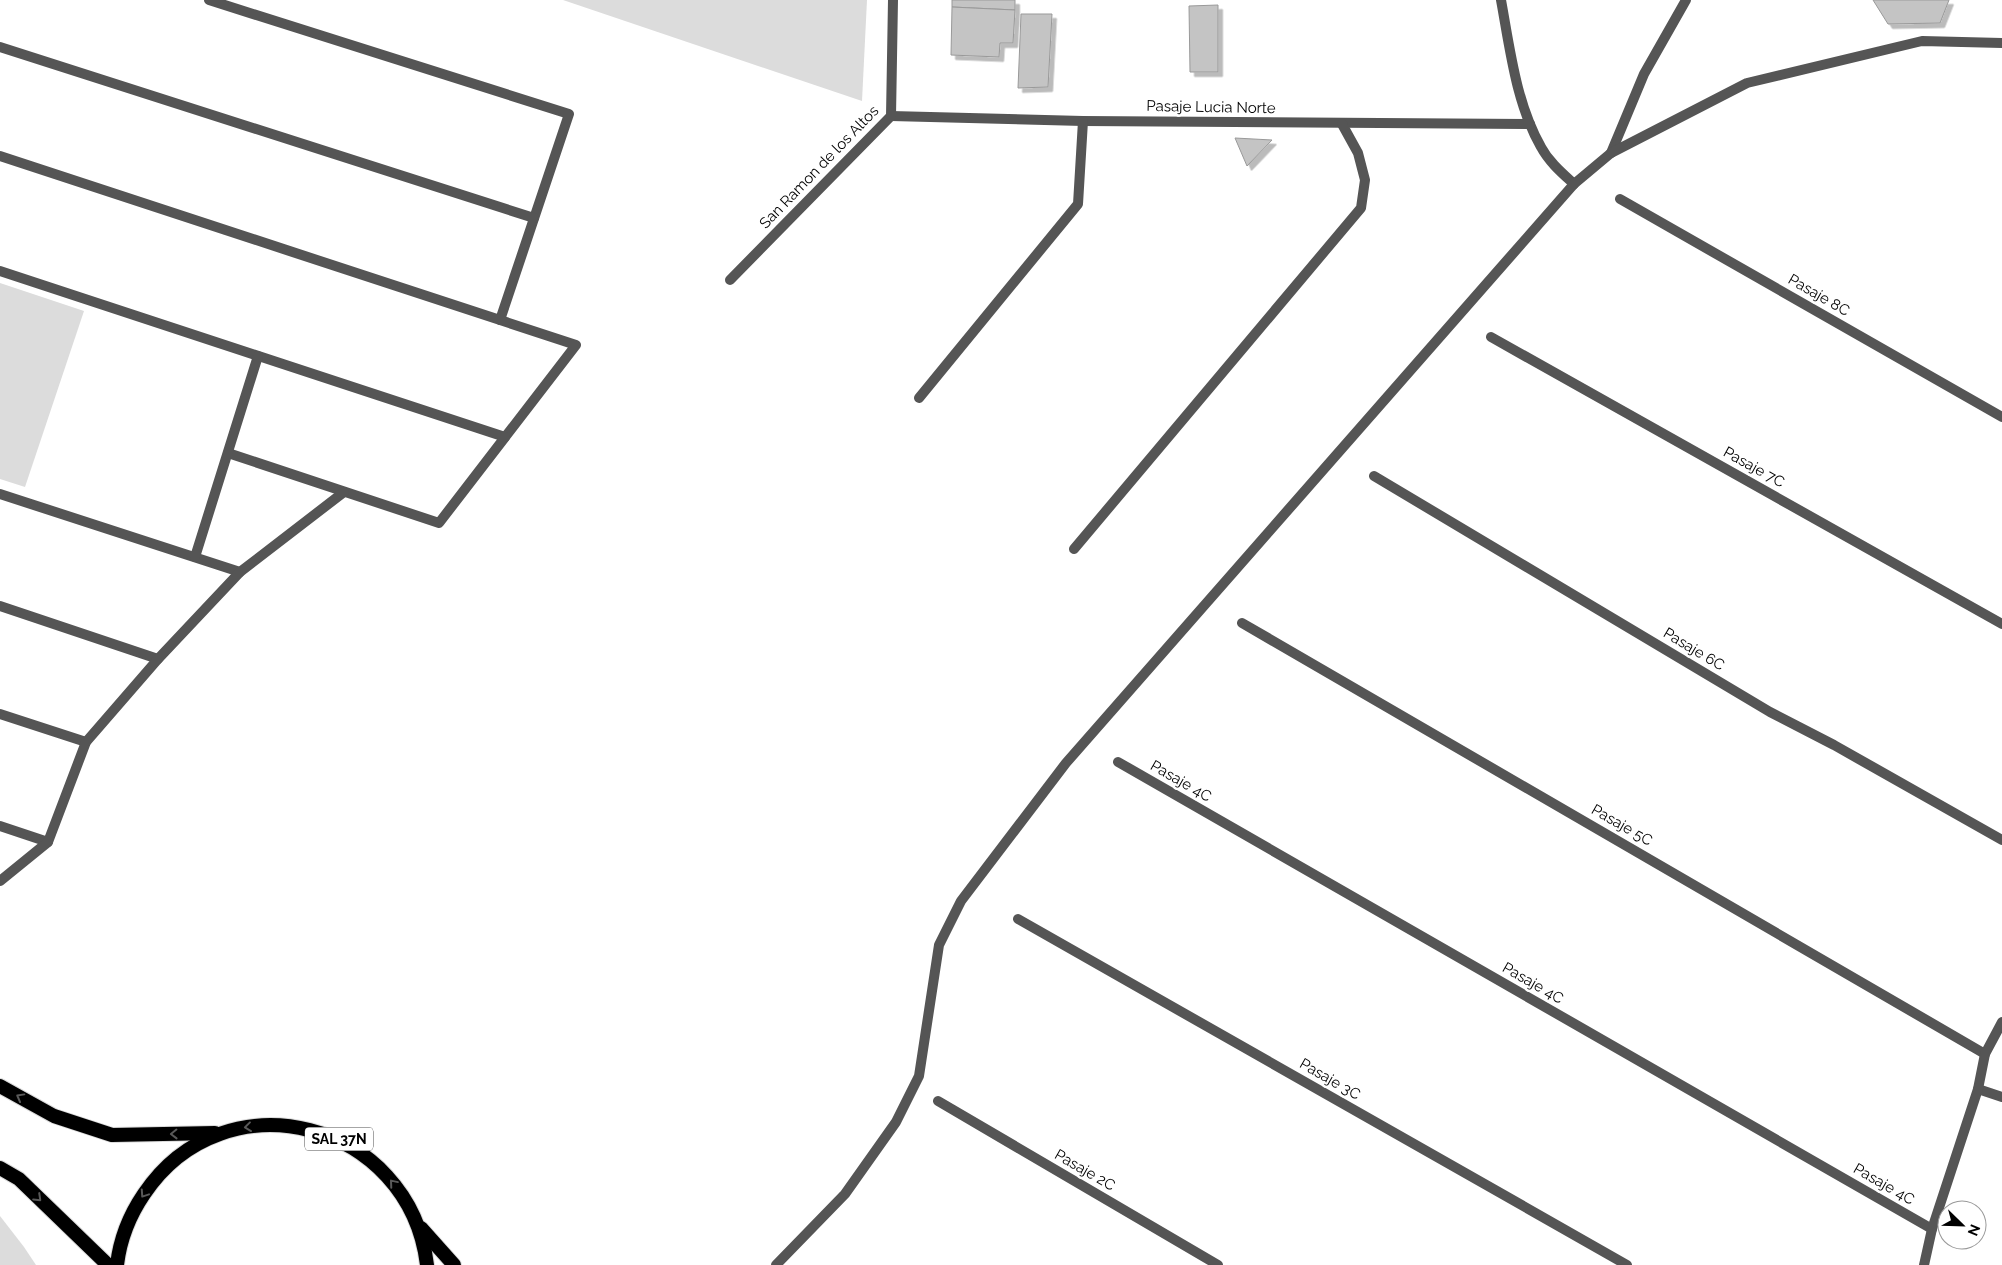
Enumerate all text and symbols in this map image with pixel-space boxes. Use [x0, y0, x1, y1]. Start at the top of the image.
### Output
street label: Pasaje Lucia Norte [1146, 97, 1276, 117]
street label: San Ramon de los Altos [756, 102, 882, 232]
street label: Pasaje 8C [1785, 270, 1853, 320]
street label: Pasaje 7C [1720, 443, 1788, 491]
street label: Pasaje 6C [1660, 624, 1728, 674]
street label: Pasaje 4C [1147, 756, 1215, 806]
street label: Pasaje 5C [1588, 800, 1656, 850]
street label: Pasaje 4C [1499, 958, 1567, 1008]
street label: Pasaje 3C [1296, 1054, 1364, 1104]
one-way arrow [16, 1093, 25, 1103]
one-way arrow [244, 1121, 252, 1132]
road number: SAL 37N [305, 1128, 373, 1150]
one-way arrow [170, 1129, 178, 1139]
street label: Pasaje 2C [1052, 1145, 1118, 1195]
street label: Pasaje 4C [1850, 1159, 1918, 1209]
one-way arrow [389, 1179, 398, 1188]
one-way arrow [141, 1188, 150, 1198]
one-way arrow [33, 1192, 42, 1201]
north arrow [1937, 1200, 1987, 1250]
text: N [1965, 1222, 1983, 1238]

